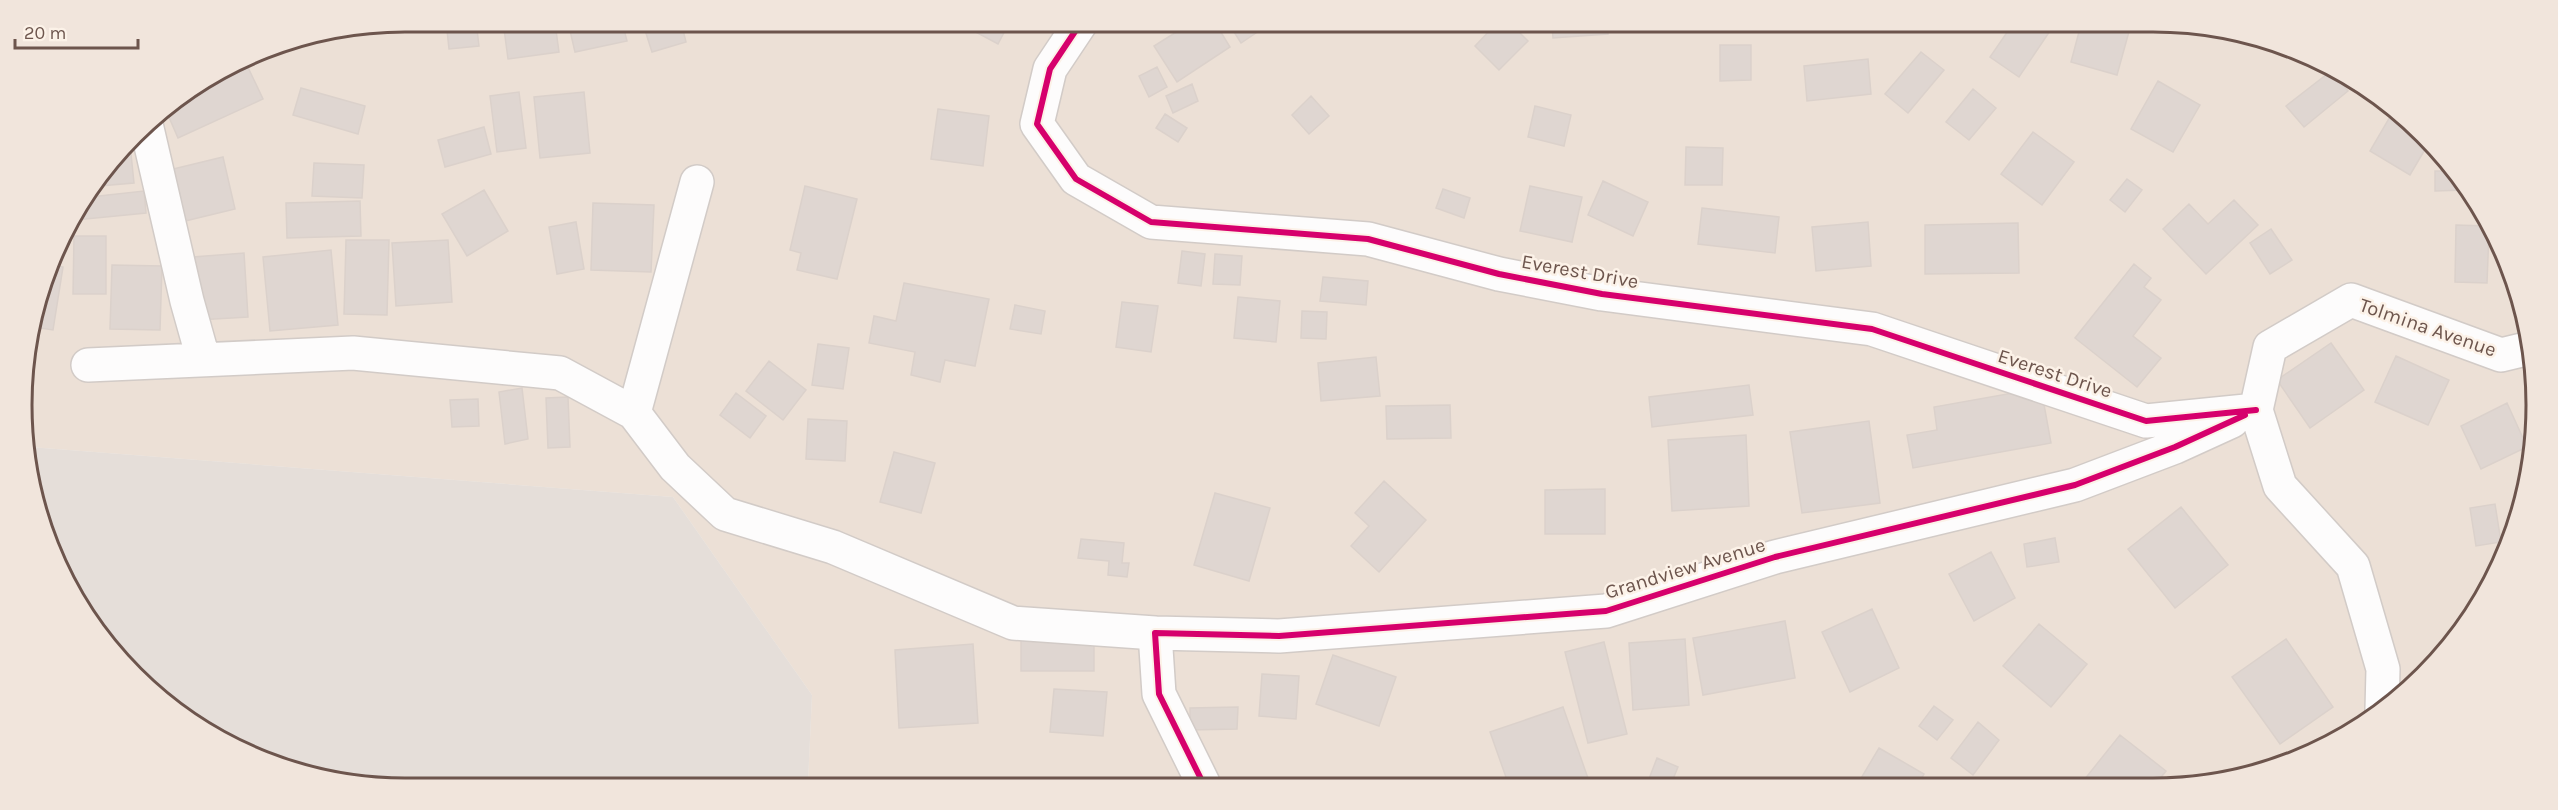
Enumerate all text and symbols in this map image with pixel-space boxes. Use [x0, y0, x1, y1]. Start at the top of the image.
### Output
scale bar [15, 12, 138, 50]
text: 20 m [24, 22, 66, 44]
street label: Everest Drive [1520, 250, 1640, 293]
street label: Tolmina Avenue [2356, 293, 2499, 362]
street label: Everest Drive [1995, 344, 2115, 403]
street label: Grandview Avenue [1602, 533, 1768, 604]

